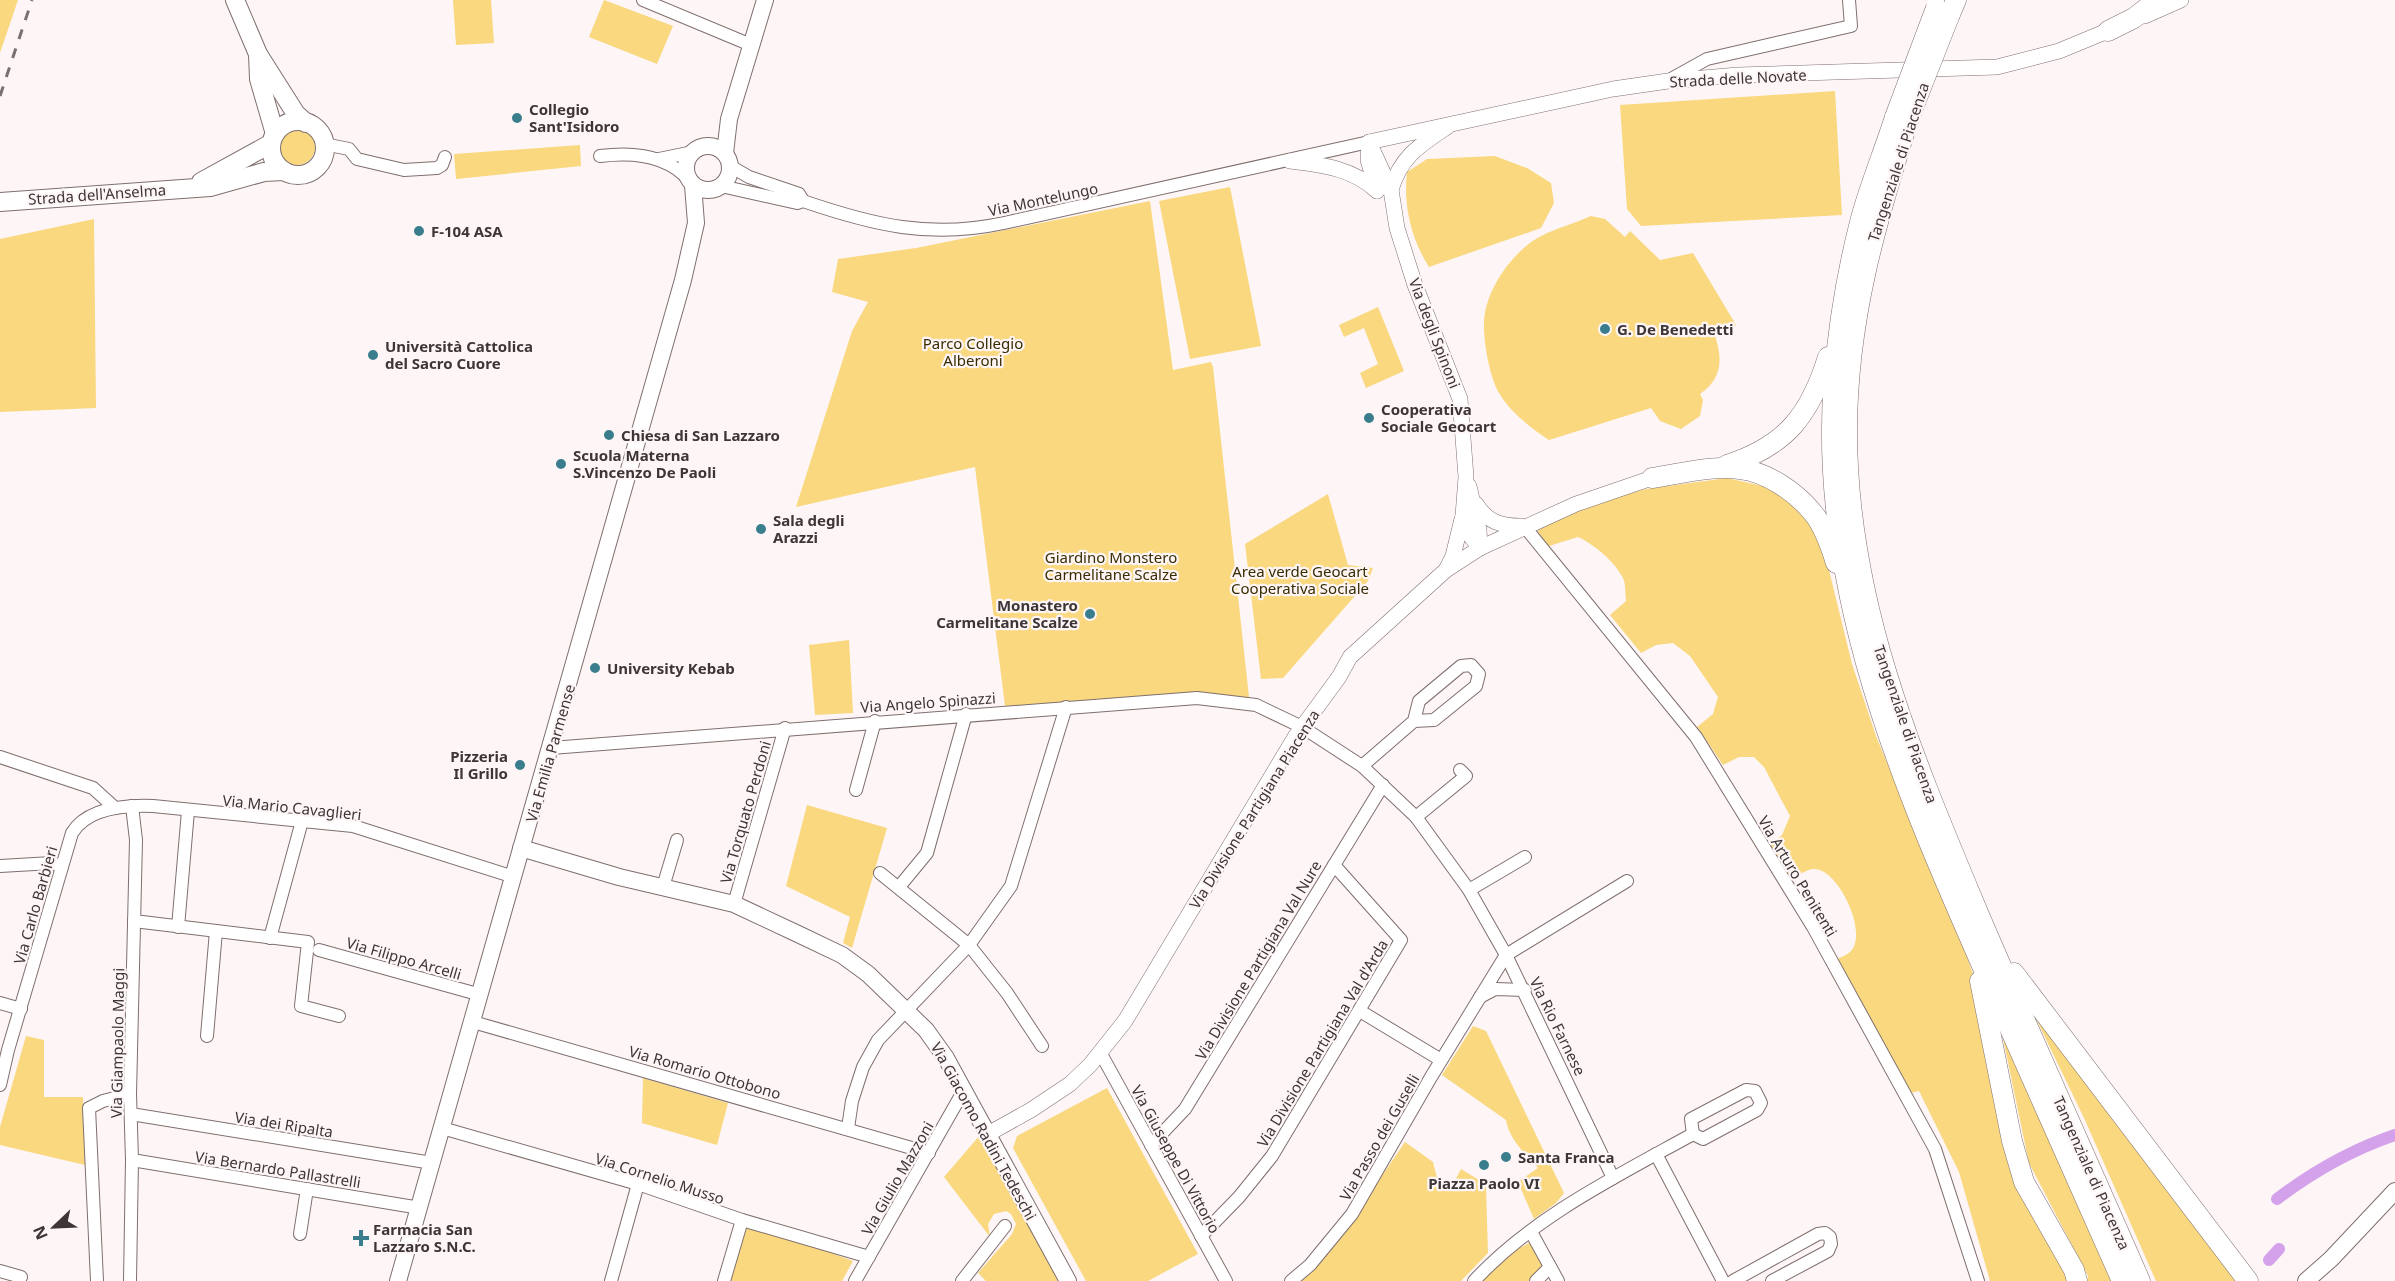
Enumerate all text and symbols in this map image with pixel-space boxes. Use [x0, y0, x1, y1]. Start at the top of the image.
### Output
street label: Strada delle Novate [1669, 64, 1807, 92]
street label: Tangenziale di Piacenza [1863, 80, 1933, 244]
place label: Collegio Sant'Isidoro [529, 99, 619, 136]
marker: Collegio Sant'Isidoro [510, 111, 524, 125]
street label: Via Montelungo [986, 178, 1100, 220]
street label: Strada dell'Anselma [27, 179, 167, 209]
place label: F-104 ASA [431, 221, 503, 241]
marker: F-104 ASA [412, 224, 426, 238]
street label: Via degli Spinoni [1405, 275, 1465, 391]
place label: G. De Benedetti [1617, 319, 1733, 339]
marker: G. De Benedetti [1598, 322, 1612, 336]
park label: Parco Collegio Alberoni [923, 333, 1023, 370]
place label: Università Cattolica del Sacro Cuore [385, 336, 533, 373]
marker: Università Cattolica del Sacro Cuore [366, 348, 380, 362]
place label: Cooperativa Sociale Geocart [1381, 399, 1497, 436]
marker: Cooperativa Sociale Geocart [1362, 411, 1376, 425]
place label: Chiesa di San Lazzaro [621, 425, 780, 445]
marker: Chiesa di San Lazzaro [602, 428, 616, 442]
place label: Scuola Materna S.Vincenzo De Paoli [573, 445, 716, 482]
marker: Scuola Materna S.Vincenzo De Paoli [554, 457, 568, 471]
place label: Sala degli Arazzi [773, 510, 844, 547]
marker: Sala degli Arazzi [754, 522, 768, 536]
park label: Giardino Monstero Carmelitane Scalze [1044, 547, 1178, 584]
park label: Area verde Geocart Cooperativa Sociale [1231, 561, 1369, 598]
place label: Monastero Carmelitane Scalze [936, 595, 1078, 632]
marker: Monastero Carmelitane Scalze [1083, 607, 1097, 621]
street label: Tangenziale di Piacenza [1870, 642, 1942, 806]
place label: University Kebab [607, 658, 735, 678]
marker: University Kebab [588, 661, 602, 675]
street label: Via Emilia Parmense [521, 682, 579, 824]
street label: Via Angelo Spinazzi [860, 687, 996, 717]
street label: Via Divisione Partigiana Piacenza [1184, 706, 1324, 912]
street label: Via Torquato Perdoni [715, 738, 775, 886]
place label: Pizzeria Il Grillo [450, 746, 508, 783]
marker: Pizzeria Il Grillo [513, 758, 527, 772]
street label: Via Mario Cavaglieri [222, 790, 362, 824]
street label: Via Arturo Penitenti [1754, 812, 1842, 940]
street label: Via Carlo Barbieri [9, 844, 61, 966]
street label: Via Divisione Partigiana Val Nure [1190, 857, 1326, 1063]
street label: Via Filippo Arcelli [344, 932, 464, 984]
street label: Via Divisione Partigiana Val d'Arda [1252, 935, 1392, 1151]
street label: Via Giampaolo Maggi [106, 968, 128, 1118]
street label: Via Rio Farnese [1526, 973, 1590, 1079]
street label: Via Giacomo Radini Tedeschi [927, 1038, 1041, 1224]
street label: Via Romario Ottobono [627, 1041, 783, 1103]
street label: Via Passo dei Guselli [1335, 1070, 1423, 1204]
street label: Via Giuseppe Di Vittorio [1127, 1081, 1225, 1237]
street label: Tangenziale di Piacenza [2049, 1093, 2135, 1253]
street label: Via dei Ripalta [233, 1106, 335, 1142]
street label: Via Giulio Mazzoni [856, 1117, 938, 1239]
street label: Via Bernardo Pallastrelli [194, 1146, 362, 1192]
place label: Santa Franca [1518, 1147, 1615, 1167]
street label: Via Cornelio Musso [593, 1148, 727, 1208]
marker: Santa Franca [1499, 1150, 1513, 1164]
marker: Piazza Paolo VI [1477, 1158, 1491, 1172]
place label: Piazza Paolo VI [1428, 1173, 1540, 1193]
north arrow [24, 1197, 84, 1257]
place label: Farmacia San Lazzaro S.N.C. [373, 1219, 476, 1256]
text: N [28, 1223, 53, 1243]
marker: Farmacia San Lazzaro S.N.C. [354, 1231, 368, 1245]

